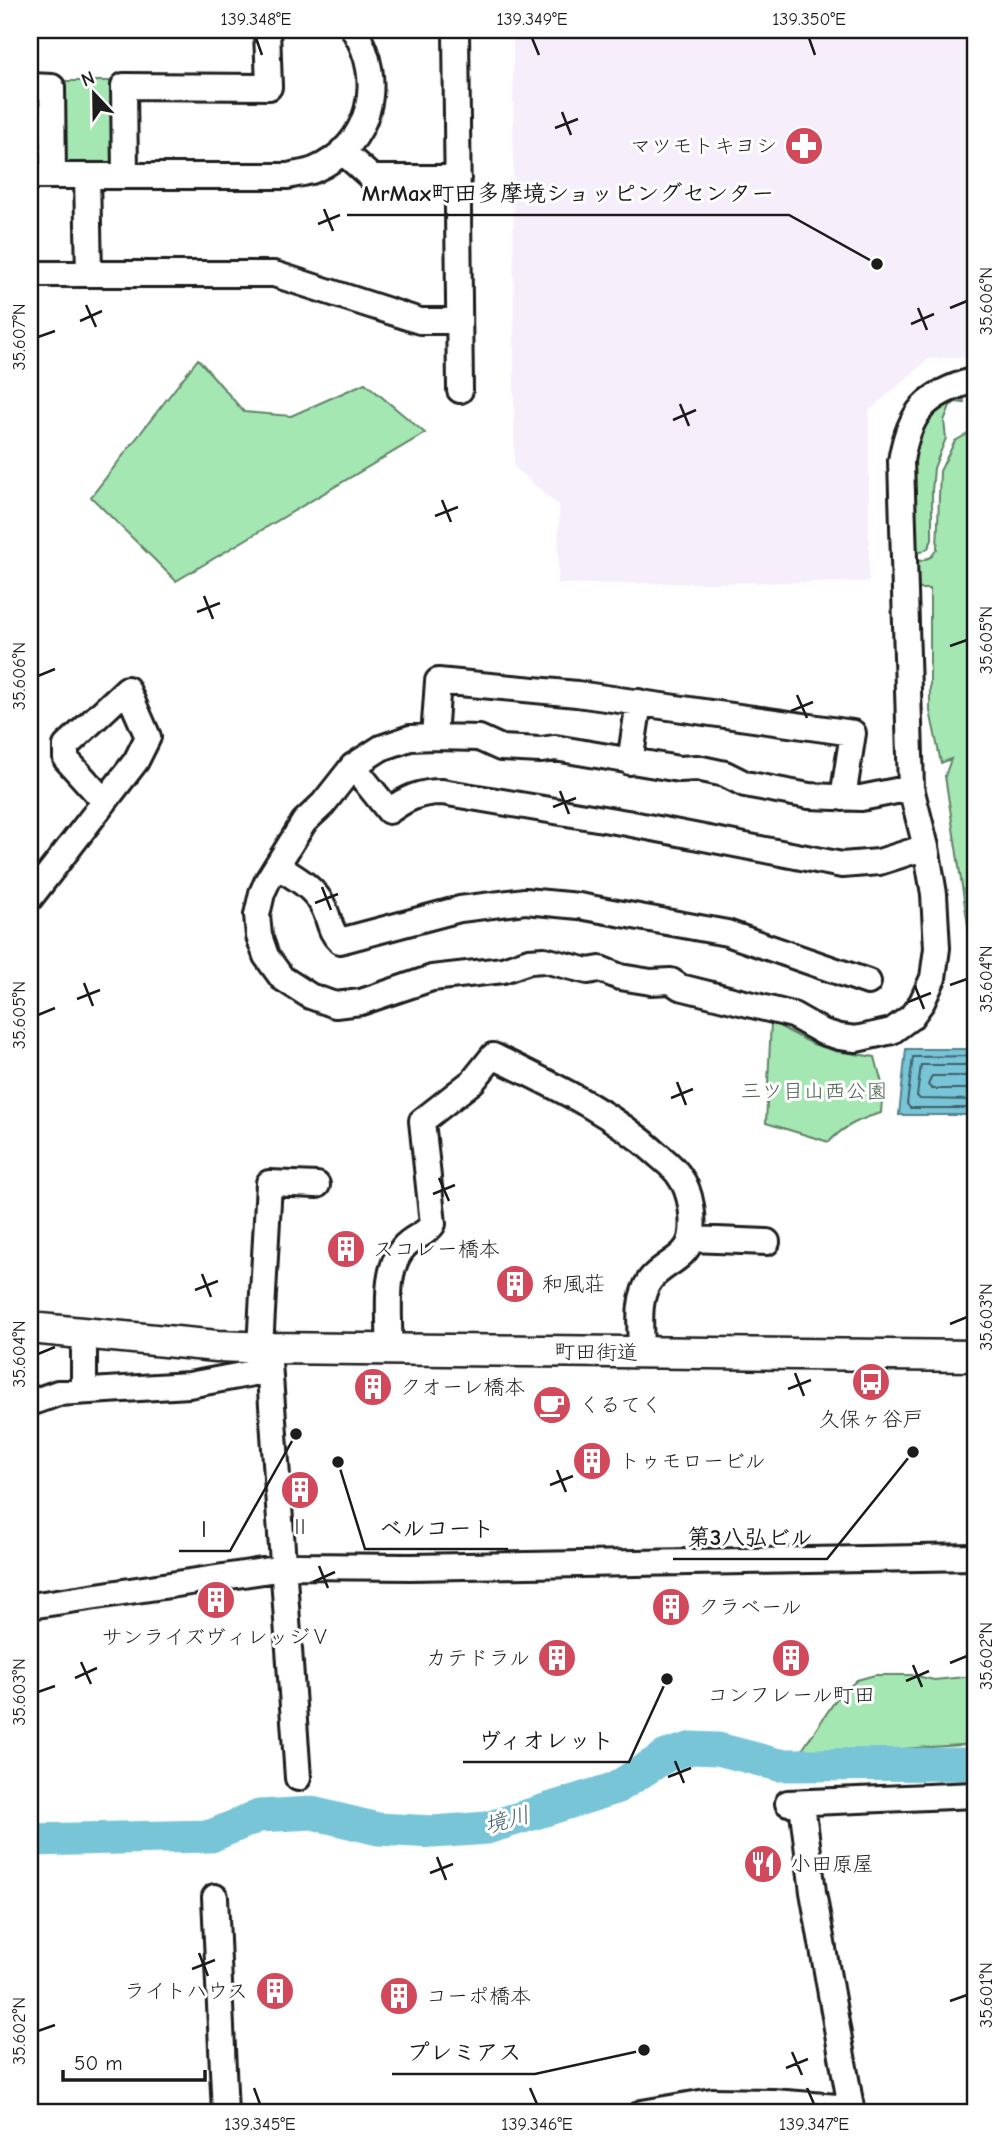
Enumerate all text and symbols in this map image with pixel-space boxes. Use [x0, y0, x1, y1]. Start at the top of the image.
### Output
text: 139.348°E [221, 9, 292, 30]
text: 139.349°E [496, 9, 568, 30]
text: 139.350°E [772, 9, 846, 30]
north arrow [60, 60, 130, 130]
text: N [78, 67, 98, 92]
pharmacy icon: マツモトキヨシ [783, 125, 825, 167]
place label: マツモトキヨシ [630, 134, 777, 158]
callout: MrMax町田多摩境ショッピングセンター [347, 171, 789, 215]
text: MrMax町田多摩境ショッピングセンター [362, 180, 774, 207]
text: 35.606°N [976, 267, 997, 335]
text: 35.607°N [9, 303, 30, 371]
text: 35.605°N [976, 606, 997, 674]
text: 35.606°N [9, 642, 30, 710]
text: 35.604°N [976, 945, 997, 1013]
text: 35.605°N [9, 981, 30, 1049]
park label: 三ツ目山西公園 [741, 1079, 888, 1103]
building icon: スコレー橋本 [325, 1228, 367, 1270]
place label: スコレー橋本 [373, 1237, 500, 1261]
building icon: 和風荘 [494, 1263, 536, 1305]
place label: 和風荘 [542, 1272, 605, 1296]
text: 35.603°N [976, 1283, 997, 1351]
text: 35.604°N [9, 1320, 30, 1388]
street label: 町田街道 [554, 1339, 638, 1365]
bus stop icon: 久保ヶ谷戸 [850, 1361, 892, 1403]
building icon: クオーレ橋本 [352, 1366, 394, 1408]
place label: クオーレ橋本 [400, 1375, 525, 1399]
cafe icon: くるてく [531, 1384, 573, 1426]
place label: くるてく [579, 1393, 662, 1417]
place label: 久保ヶ谷戸 [819, 1407, 924, 1431]
building icon: トゥモロービル [571, 1440, 613, 1482]
place label: トゥモロービル [619, 1449, 766, 1473]
building icon: Ⅱ [279, 1469, 321, 1511]
callout: ベルコート [365, 1505, 508, 1549]
callout: Ⅰ [179, 1507, 230, 1551]
place label: Ⅱ [290, 1515, 311, 1539]
text: ベルコート [380, 1515, 495, 1542]
callout: 第3八弘ビル [673, 1515, 827, 1559]
text: Ⅰ [193, 1516, 216, 1543]
text: 第3八弘ビル [687, 1524, 813, 1551]
building icon: サンライズヴィレッジⅤ [195, 1579, 237, 1621]
building icon: クラベール [650, 1586, 692, 1628]
place label: クラベール [698, 1595, 802, 1619]
text: 35.602°N [976, 1622, 997, 1690]
place label: サンライズヴィレッジⅤ [101, 1625, 331, 1649]
building icon: カテドラル [536, 1637, 578, 1679]
building icon: コンフレール町田 [770, 1637, 812, 1679]
place label: カテドラル [426, 1646, 530, 1670]
text: 35.603°N [9, 1658, 30, 1726]
place label: コンフレール町田 [707, 1683, 875, 1707]
callout: ヴィオレット [463, 1718, 629, 1762]
text: ヴィオレット [478, 1727, 614, 1754]
water label: 境川 [481, 1801, 533, 1839]
restaurant icon: 小田原屋 [742, 1843, 784, 1885]
place label: 小田原屋 [790, 1852, 874, 1876]
text: 35.601°N [976, 1962, 997, 2028]
building icon: ライトハウス [254, 1970, 296, 2012]
building icon: コーポ橋本 [378, 1975, 420, 2017]
place label: ライトハウス [124, 1979, 248, 2003]
place label: コーポ橋本 [426, 1984, 531, 2008]
text: 35.602°N [9, 1997, 30, 2065]
callout: プレミアス [392, 2030, 535, 2074]
scale bar [63, 2038, 205, 2082]
text: プレミアス [407, 2039, 522, 2066]
text: 50 m [74, 2051, 123, 2075]
text: 139.345°E [224, 2114, 296, 2135]
text: 139.346°E [501, 2114, 573, 2135]
text: 139.347°E [779, 2114, 849, 2135]

